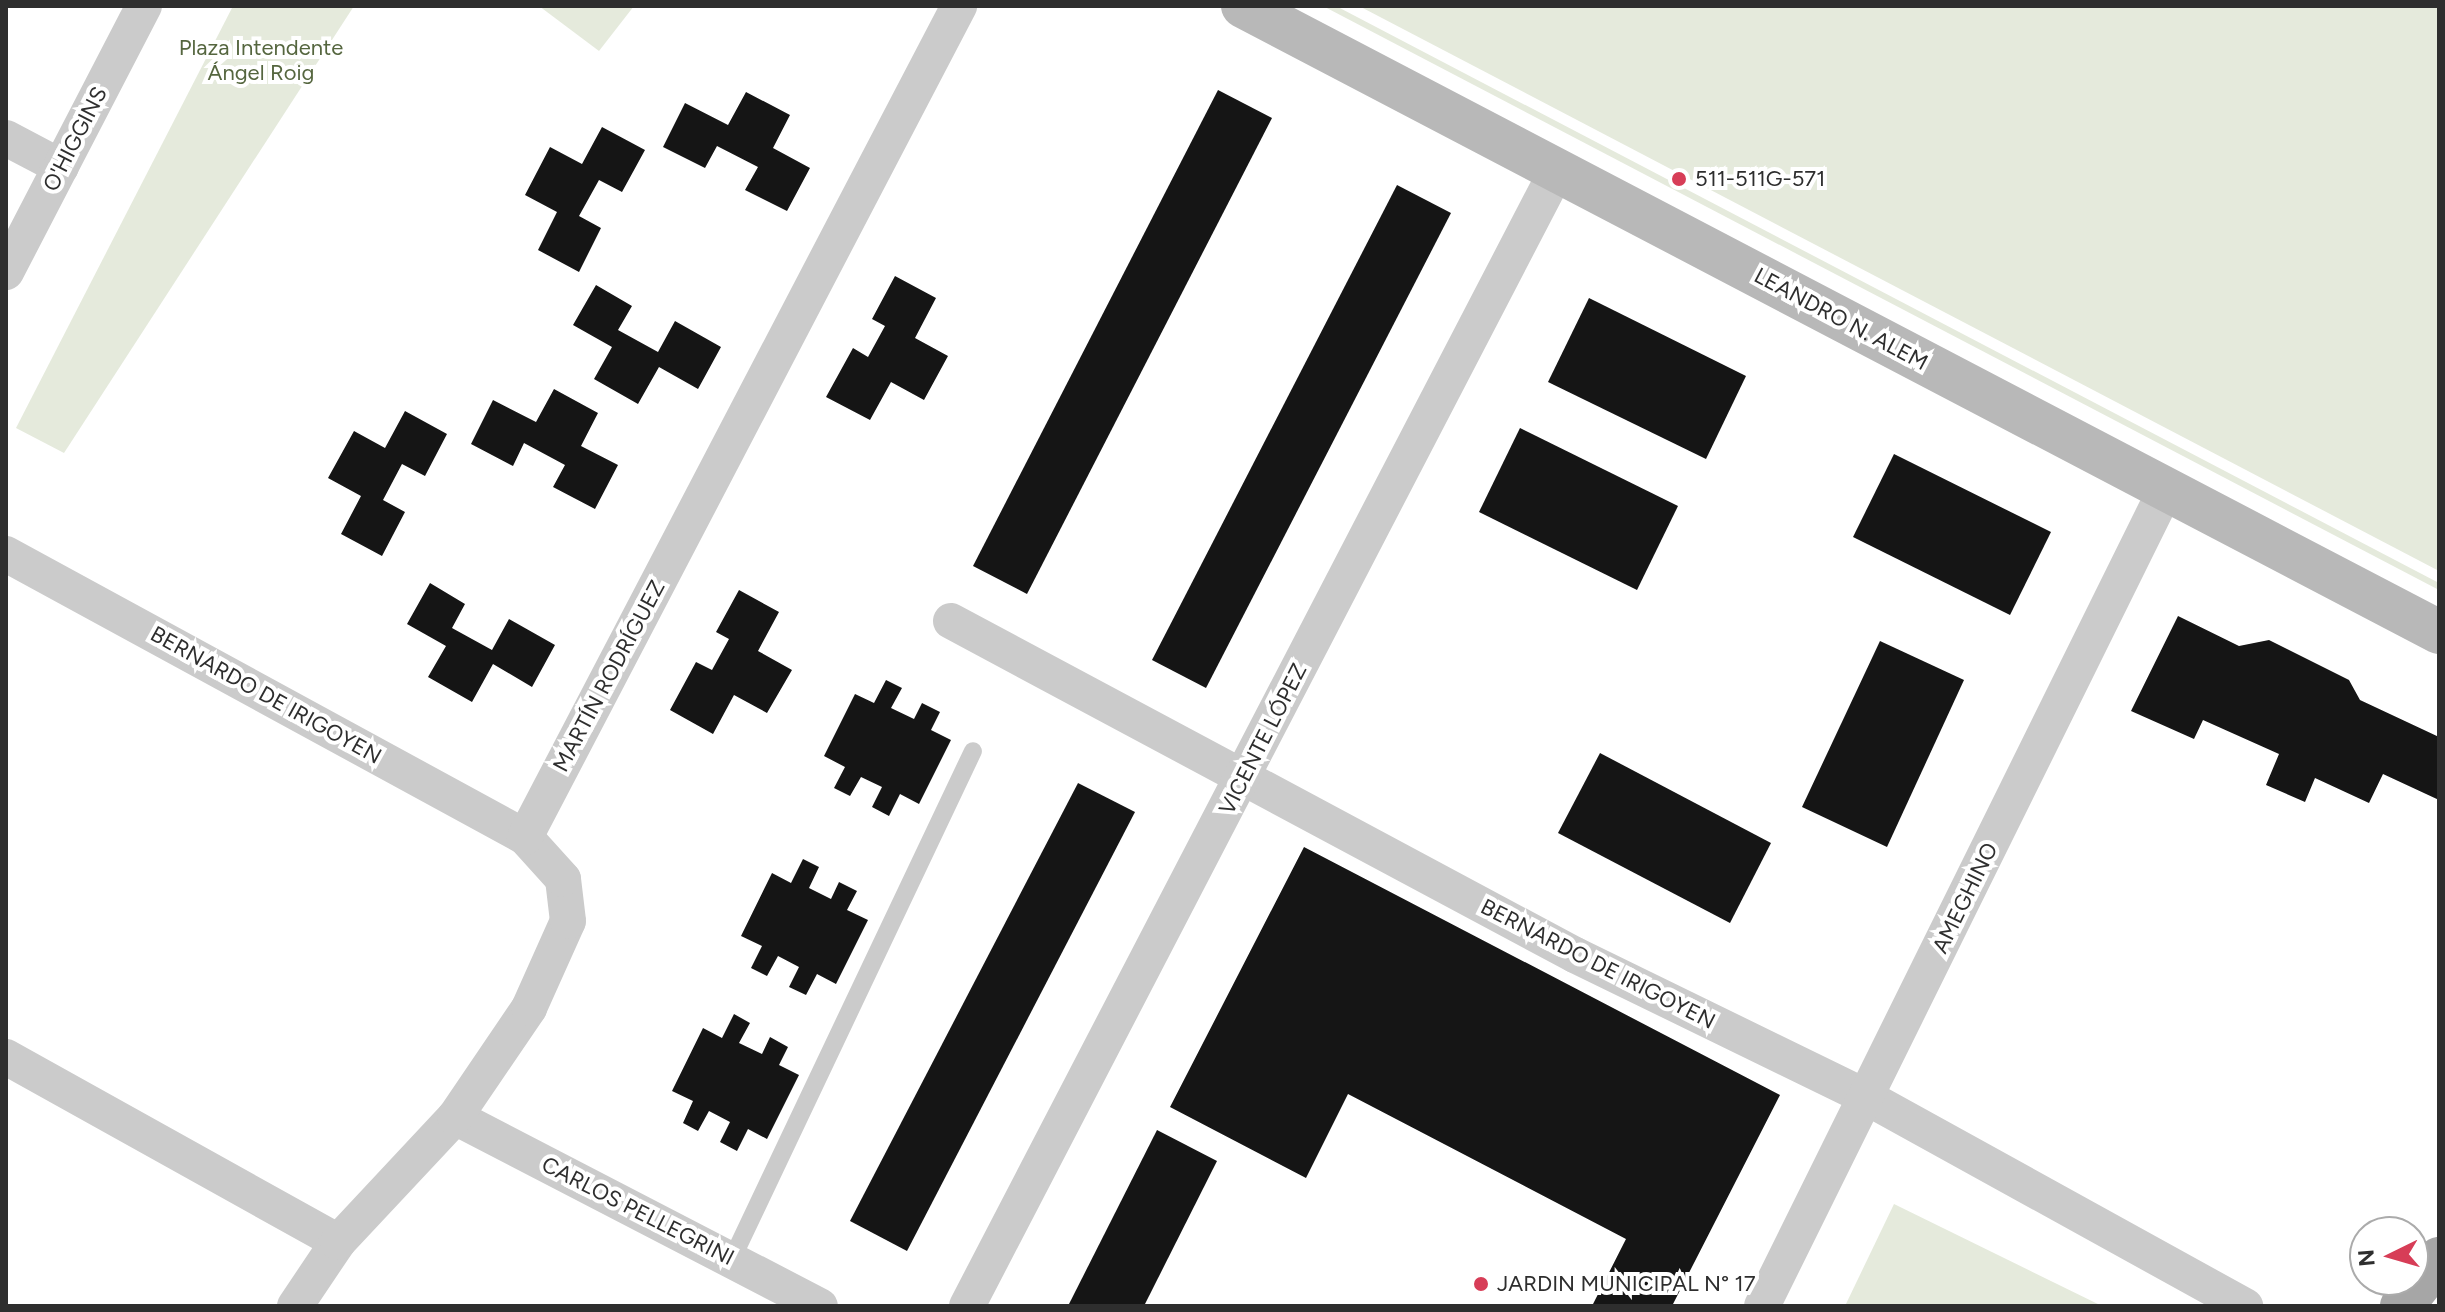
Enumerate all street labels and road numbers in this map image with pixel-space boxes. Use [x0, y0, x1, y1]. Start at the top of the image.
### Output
street label: O'HIGGINS [37, 82, 113, 196]
street label: LEANDRO N. ALEM [1750, 262, 1932, 376]
street label: MARTÍN RODRÍGUEZ [547, 576, 671, 776]
street label: BERNARDO DE IRIGOYEN [146, 620, 386, 770]
street label: VICENTE LÓPEZ [1214, 659, 1312, 819]
street label: AMEGHINO [1927, 838, 2003, 958]
street label: BERNARDO DE IRIGOYEN [1476, 893, 1720, 1035]
street label: CARLOS PELLEGRINI [537, 1151, 739, 1271]

